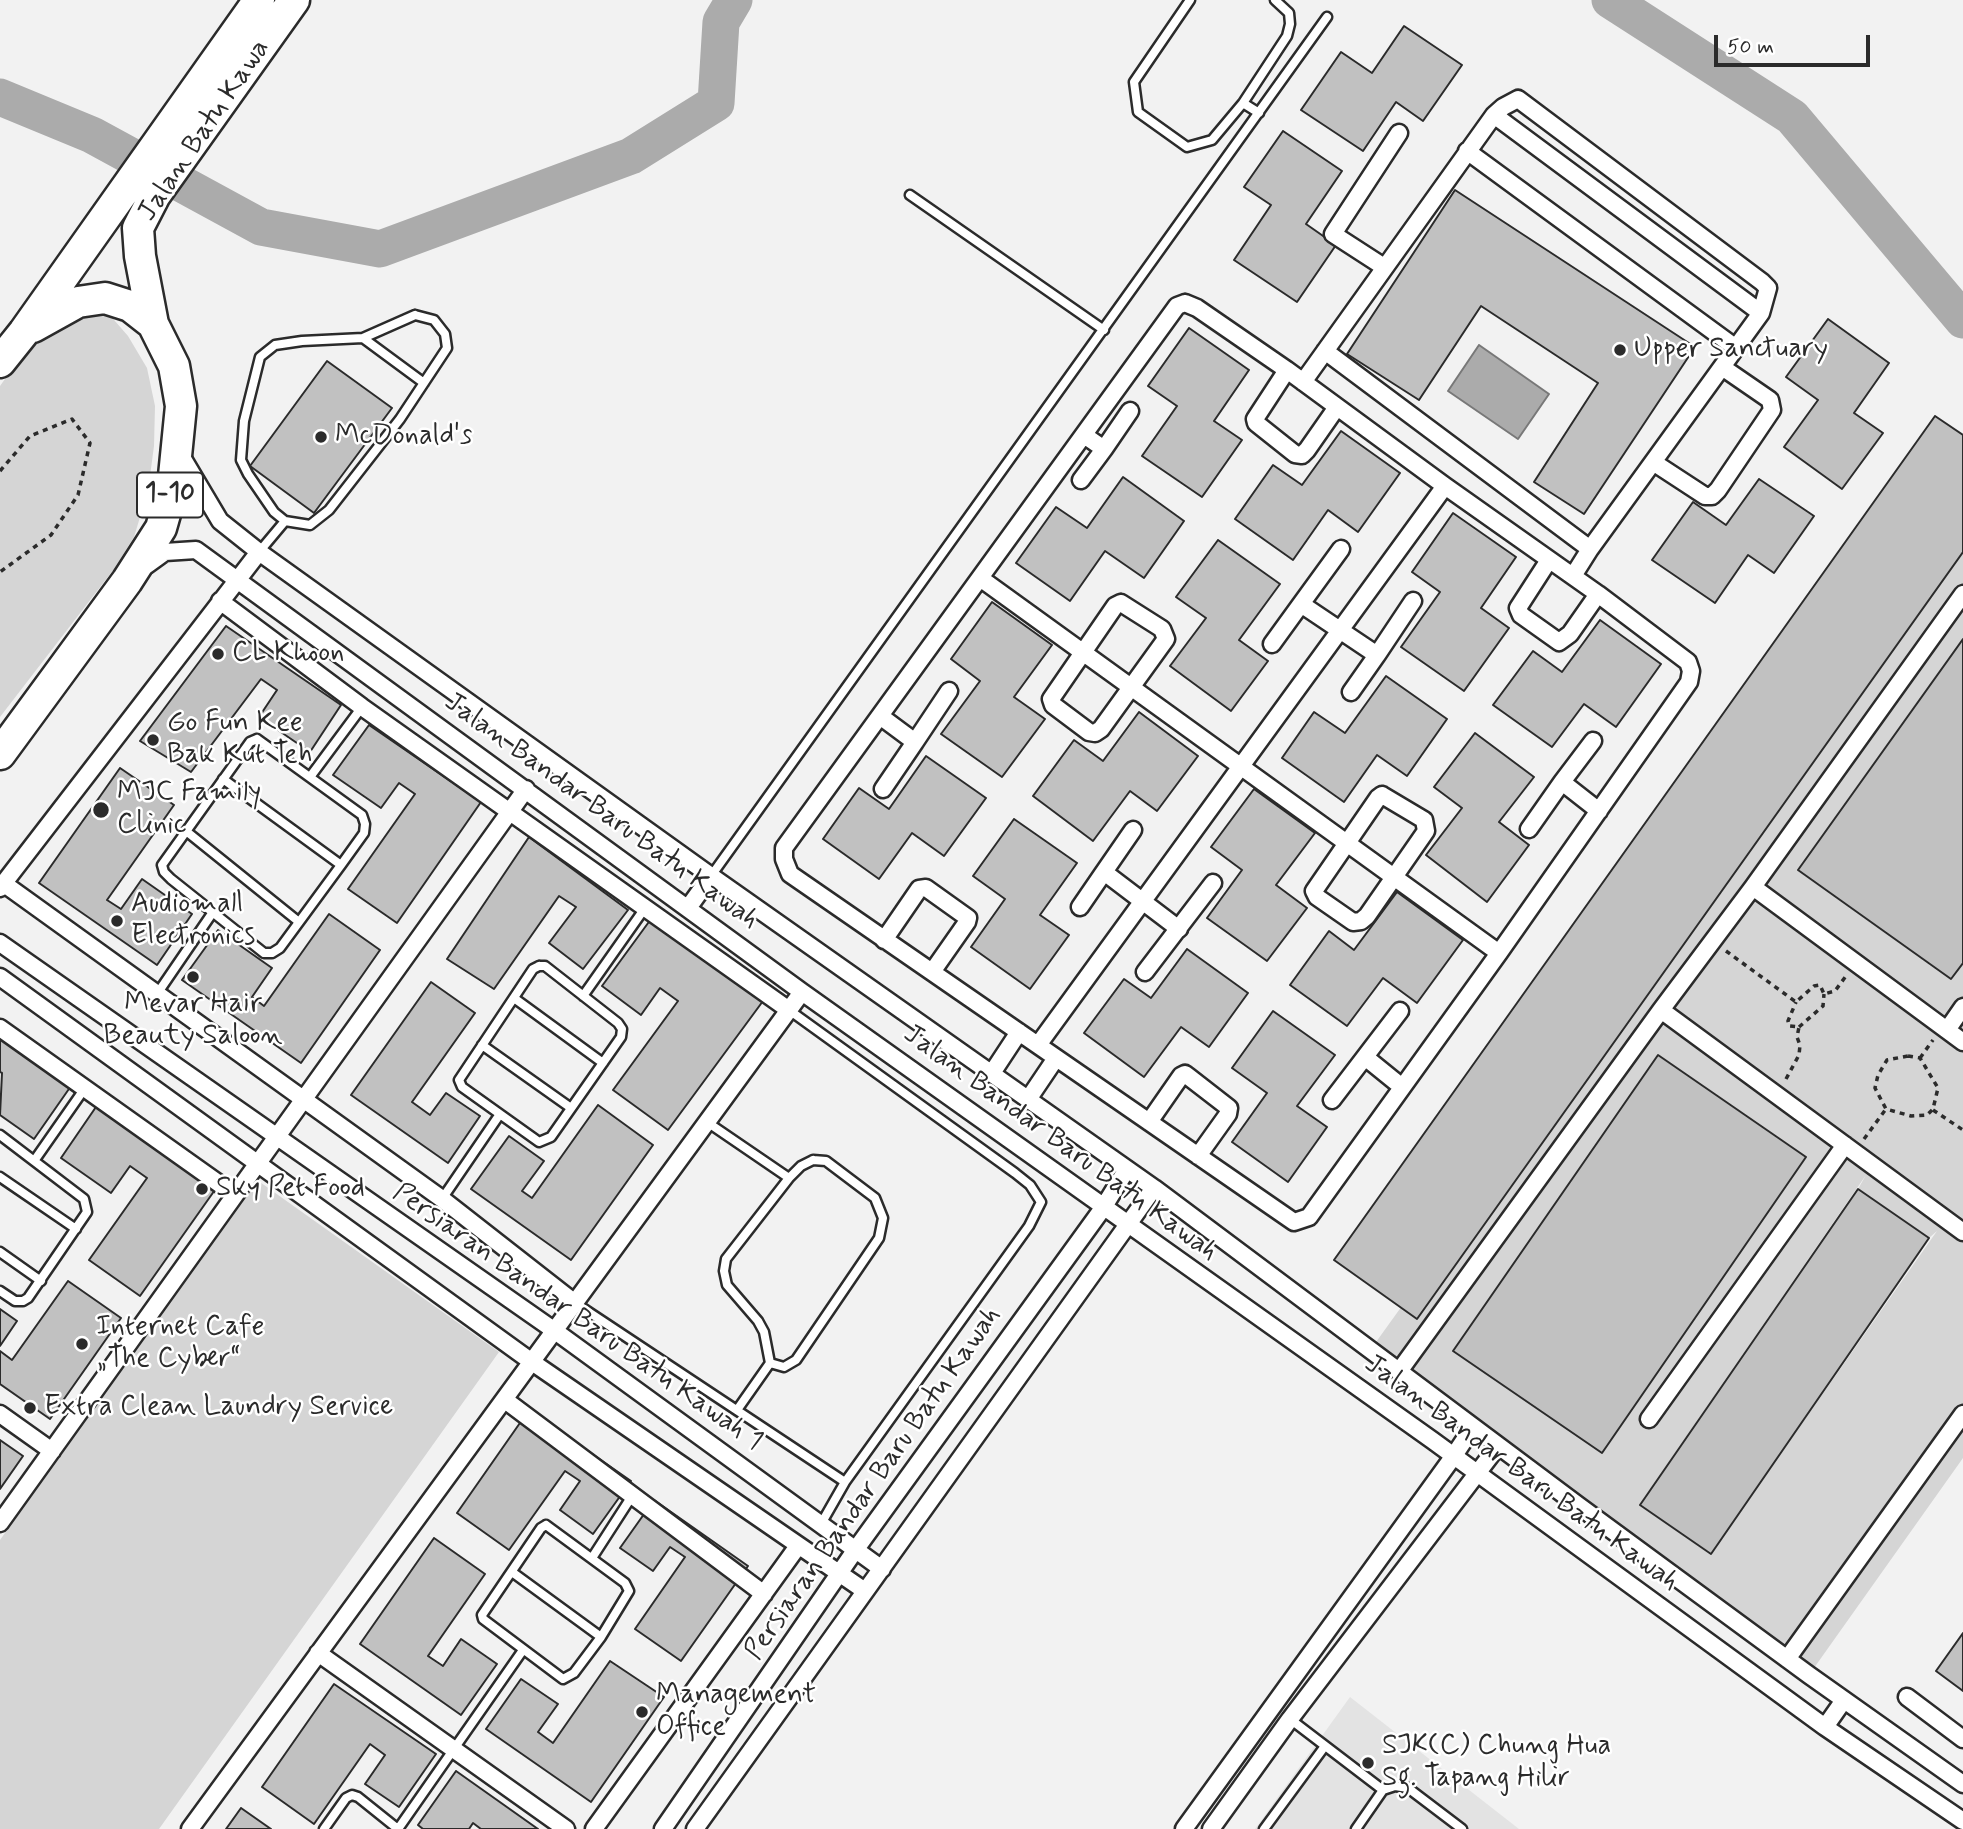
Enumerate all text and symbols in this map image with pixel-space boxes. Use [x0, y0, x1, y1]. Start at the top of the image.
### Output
scale bar [1718, 21, 1874, 65]
text: 50 m [1727, 33, 1774, 61]
street label: Jalan Batu Kawa [132, 34, 278, 228]
place label: Upper Sanctuary [1634, 333, 1828, 367]
marker: Upper Sanctuary [1612, 342, 1628, 358]
place label: McDonald's [335, 420, 472, 454]
marker: McDonald's [313, 429, 329, 445]
road number: 1-10 [137, 472, 203, 517]
place label: CL Khoon [232, 637, 344, 671]
marker: CL Khoon [210, 646, 226, 662]
street label: Jalan Bandar Baru Batu Kawah [437, 686, 765, 938]
place label: Go Fun Kee Bak Kut Teh [167, 707, 312, 773]
marker: Go Fun Kee Bak Kut Teh [145, 732, 161, 748]
place label: MJC Family Clinic [117, 777, 261, 843]
marker: MJC Family Clinic [91, 800, 111, 820]
place label: Audiomall Electronics [131, 888, 255, 954]
marker: Audiomall Electronics [109, 913, 125, 929]
marker: Mevar Hair Beauty Saloon [185, 969, 201, 985]
place label: Mevar Hair Beauty Saloon [104, 988, 282, 1054]
street label: Jalan Bandar Baru Batu Kawah [896, 1018, 1224, 1270]
place label: Sky Pet Food [216, 1172, 365, 1206]
street label: Persiaran Bandar Baru Batu Kawah 1 [386, 1177, 768, 1459]
marker: Sky Pet Food [194, 1181, 210, 1197]
street label: Persiaran Bandar Baru Batu Kawah [739, 1301, 1009, 1667]
place label: Internet Cafe „The Cyber“ [96, 1311, 264, 1377]
marker: Internet Cafe „The Cyber“ [74, 1336, 90, 1352]
street label: Jalan Bandar Baru Batu Kawah [1357, 1348, 1685, 1600]
place label: Extra Clean Laundry Service [44, 1391, 393, 1425]
marker: Extra Clean Laundry Service [22, 1400, 38, 1416]
place label: Management Office [656, 1679, 816, 1745]
marker: Management Office [634, 1704, 650, 1720]
place label: SJK(C) Chung Hua Sg. Tapang Hilir [1382, 1730, 1611, 1796]
marker: SJK(C) Chung Hua Sg. Tapang Hilir [1360, 1755, 1376, 1771]

